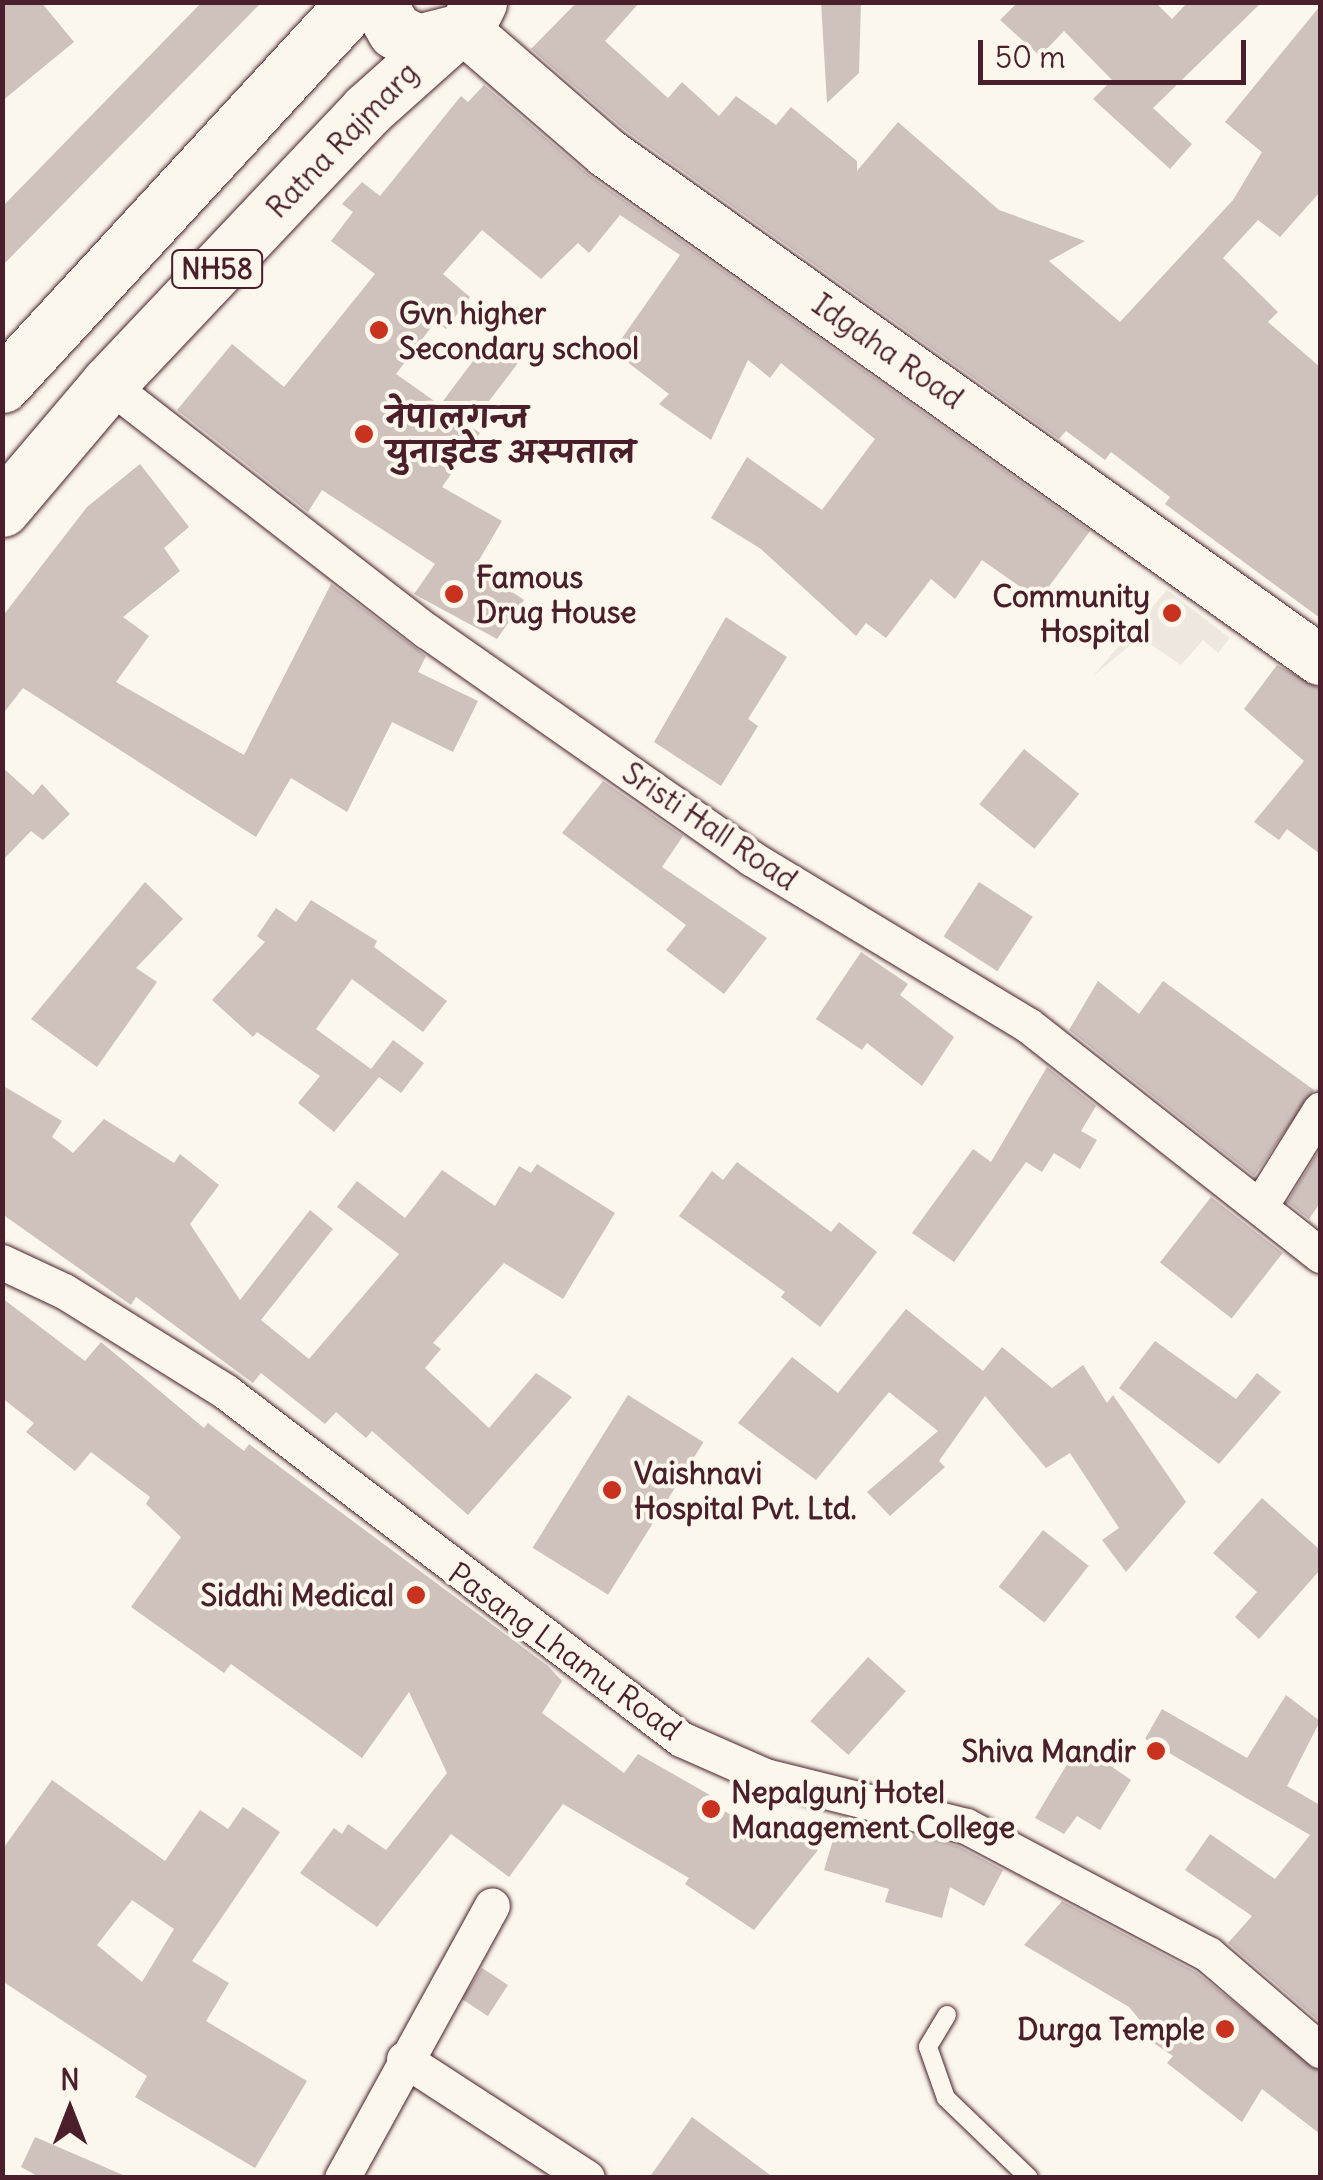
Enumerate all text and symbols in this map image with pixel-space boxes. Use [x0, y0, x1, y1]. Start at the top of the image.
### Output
scale bar [983, 20, 1250, 82]
text: 50 m [995, 38, 1065, 76]
street label: Ratna Rajmarg [259, 55, 425, 225]
road number: NH58 [170, 246, 264, 292]
street label: Idgaha Road [806, 286, 970, 416]
place label: Gvn higher Secondary school [399, 295, 639, 366]
marker: Gvn higher Secondary school [368, 319, 390, 341]
place label: नेपालगन्ज युनाइटेड अस्पताल [386, 399, 636, 470]
marker: नेपालगन्ज युनाइटेड अस्पताल [351, 421, 377, 447]
place label: Famous Drug House [476, 559, 637, 630]
place label: Community Hospital [992, 578, 1150, 648]
marker: Famous Drug House [441, 581, 467, 607]
marker: Community Hospital [1159, 600, 1185, 626]
street label: Sristi Hall Road [616, 754, 804, 898]
place label: Vaishnavi Hospital Pvt. Ltd. [634, 1455, 857, 1526]
marker: Vaishnavi Hospital Pvt. Ltd. [599, 1477, 625, 1503]
street label: Pasang Lhamu Road [442, 1555, 688, 1747]
place label: Siddhi Medical [201, 1577, 394, 1613]
marker: Siddhi Medical [403, 1582, 429, 1608]
place label: Shiva Mandir [961, 1733, 1136, 1769]
marker: Shiva Mandir [1145, 1740, 1167, 1762]
place label: Nepalgunj Hotel Management College [731, 1774, 1015, 1844]
marker: Nepalgunj Hotel Management College [700, 1798, 722, 1820]
place label: Durga Temple [1017, 2011, 1205, 2047]
marker: Durga Temple [1214, 2018, 1236, 2040]
north arrow [20, 2060, 120, 2160]
text: N [60, 2062, 80, 2098]

